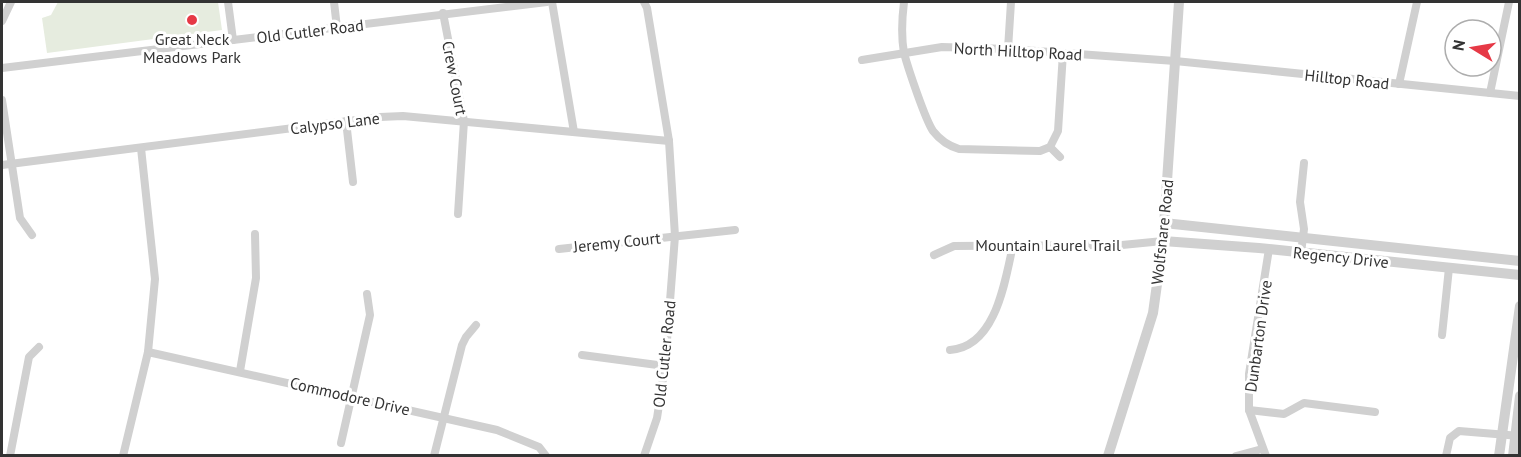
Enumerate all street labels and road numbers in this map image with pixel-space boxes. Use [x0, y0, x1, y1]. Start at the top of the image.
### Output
street label: Old Cutler Road [255, 15, 365, 47]
street label: North Hilltop Road [953, 38, 1083, 64]
street label: Crew Court [438, 39, 472, 117]
street label: Hilltop Road [1304, 65, 1390, 93]
street label: Calypso Lane [289, 108, 381, 138]
street label: Wolfsnare Road [1147, 178, 1177, 286]
street label: Jeremy Court [571, 227, 662, 257]
street label: Mountain Laurel Trail [975, 235, 1121, 255]
street label: Regency Drive [1292, 242, 1390, 272]
street label: Dunbarton Drive [1240, 279, 1276, 393]
street label: Old Cutler Road [648, 299, 680, 409]
street label: Commodore Drive [288, 372, 412, 420]

